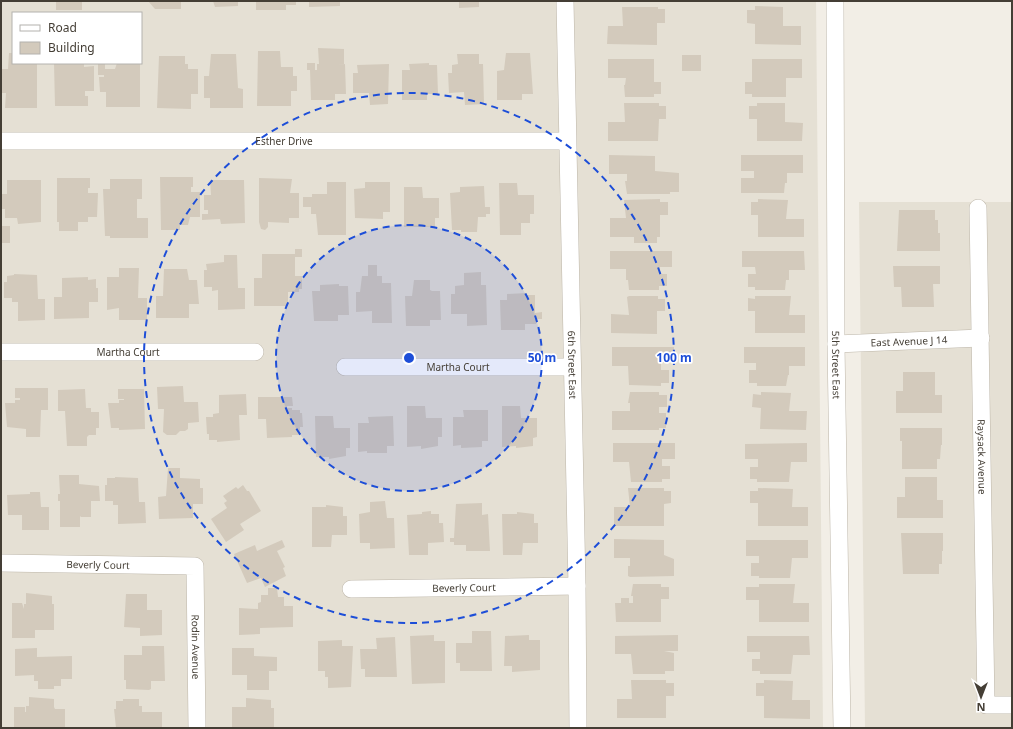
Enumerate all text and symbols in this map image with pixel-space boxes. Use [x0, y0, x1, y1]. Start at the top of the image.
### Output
legend [12, 12, 142, 64]
text: Road [48, 19, 77, 36]
text: Building [48, 39, 95, 56]
street label: Esther Drive [255, 134, 313, 148]
street label: 6th Street East [565, 331, 580, 400]
street label: 5th Street East [829, 331, 844, 400]
street label: East Avenue J 14 [870, 332, 948, 350]
street label: Martha Court [96, 345, 160, 359]
text: 50 m [528, 349, 556, 366]
text: 100 m [656, 349, 692, 366]
centre of rings [402, 351, 416, 365]
street label: Martha Court [426, 360, 490, 374]
street label: Raysack Avenue [974, 419, 990, 495]
street label: Beverly Court [66, 557, 130, 572]
street label: Beverly Court [432, 580, 496, 595]
street label: Rodin Avenue [189, 614, 203, 680]
north arrow [961, 677, 1001, 717]
text: N [977, 700, 985, 715]

